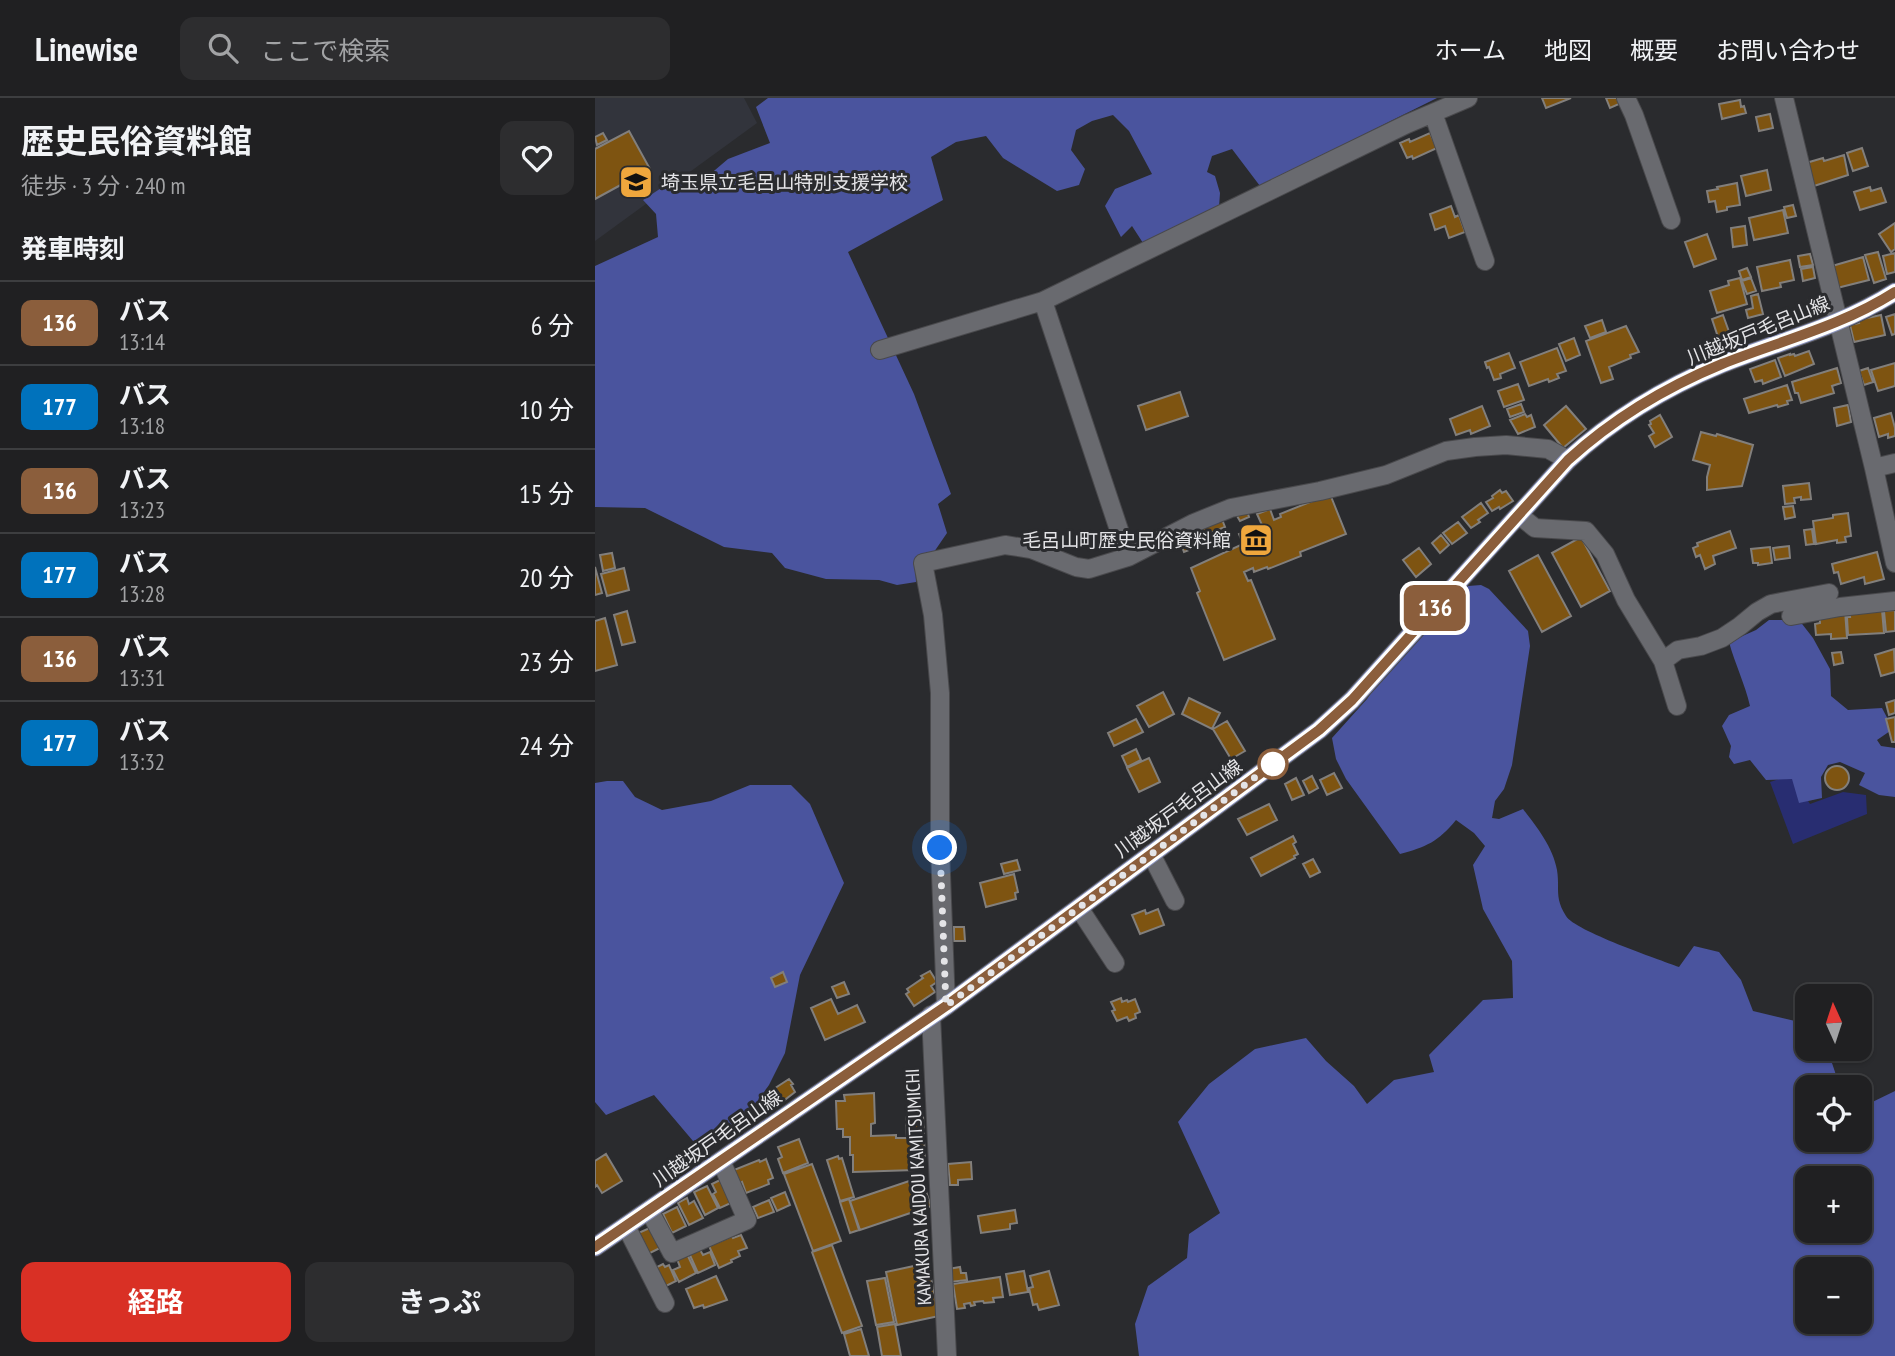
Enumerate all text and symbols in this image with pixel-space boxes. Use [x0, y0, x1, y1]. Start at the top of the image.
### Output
search box [180, 17, 670, 80]
text: Linewise [35, 27, 138, 70]
icon: search [204, 29, 242, 67]
text: ここで検索 [260, 34, 390, 67]
text: ホーム [1435, 35, 1506, 66]
text: 地図 [1544, 35, 1592, 66]
text: 概要 [1630, 35, 1678, 66]
text: お問い合わせ [1716, 35, 1860, 66]
text: 歴史民俗資料館 [21, 119, 252, 162]
button: heart [500, 121, 574, 195]
school or university icon: 埼玉県立毛呂山特別支援学校 [617, 163, 655, 201]
place label: 埼玉県立毛呂山特別支援学校 [661, 170, 908, 194]
text: 徒歩 · 3 分 · 240 m [21, 171, 185, 200]
text: 発車時刻 [21, 232, 125, 265]
street label: 川越坂戸毛呂山線 [1683, 290, 1833, 370]
text: バス [119, 294, 171, 327]
text: 136 [42, 307, 77, 338]
text: 6 分 [531, 309, 574, 342]
text: 13:14 [119, 327, 165, 356]
text: バス [119, 378, 171, 411]
text: 177 [42, 391, 77, 422]
text: 10 分 [519, 393, 574, 426]
text: 13:18 [119, 411, 165, 440]
text: バス [119, 462, 171, 495]
text: 136 [42, 475, 77, 506]
text: 15 分 [519, 477, 574, 510]
text: 13:23 [119, 495, 165, 524]
museum icon: 毛呂山町歴史民俗資料館 [1237, 521, 1275, 559]
place label: 毛呂山町歴史民俗資料館 [1022, 528, 1231, 552]
text: バス [119, 546, 171, 579]
text: 177 [42, 559, 77, 590]
text: 20 分 [519, 561, 574, 594]
text: 13:28 [119, 579, 165, 608]
line badge: 136 [1395, 585, 1475, 631]
text: 136 [1418, 592, 1452, 623]
text: バス [119, 630, 171, 663]
text: 136 [42, 643, 77, 674]
text: 23 分 [519, 645, 574, 678]
text: 13:31 [119, 663, 165, 692]
text: バス [119, 714, 171, 747]
text: 177 [42, 727, 77, 758]
text: 24 分 [519, 729, 574, 762]
text: 13:32 [119, 747, 165, 776]
unlabelled marker [1258, 749, 1288, 779]
street label: 川越坂戸毛呂山線 [1109, 754, 1247, 862]
your location [922, 830, 957, 865]
north arrow [1795, 984, 1873, 1060]
map controls [1795, 984, 1872, 1334]
street label: KAMAKURA KAIDOU KAMITSUMICHI [900, 1068, 936, 1306]
button: locate [1795, 1075, 1872, 1152]
street label: 川越坂戸毛呂山線 [648, 1085, 786, 1191]
button: + [1795, 1166, 1872, 1243]
button: − [1795, 1257, 1872, 1334]
button: 経路 [21, 1262, 291, 1342]
button: きっぷ [305, 1262, 574, 1342]

